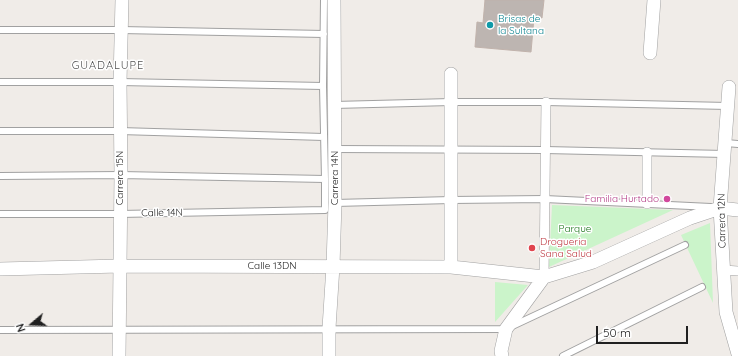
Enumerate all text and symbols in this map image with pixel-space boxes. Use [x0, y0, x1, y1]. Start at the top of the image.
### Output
place label: Brisas de la Sultana [498, 13, 544, 36]
marker: Brisas de la Sultana [485, 20, 495, 30]
district label: GUADALUPE [72, 59, 144, 73]
street label: Carrera 15N [114, 151, 126, 205]
street label: Carrera 14N [329, 151, 341, 205]
place label: Familia Hurtado [585, 193, 659, 205]
marker: Familia Hurtado [662, 194, 672, 204]
street label: Carrera 12N [716, 194, 728, 248]
street label: Calle 14N [141, 207, 183, 219]
park label: Parque [559, 223, 591, 235]
place label: Drogueria Sana Salud [540, 236, 592, 260]
marker: Drogueria Sana Salud [527, 243, 537, 253]
street label: Calle 13DN [248, 260, 296, 272]
north arrow [12, 304, 52, 344]
scale bar [598, 318, 690, 344]
text: N [13, 322, 29, 334]
text: 50 m [603, 325, 631, 340]

